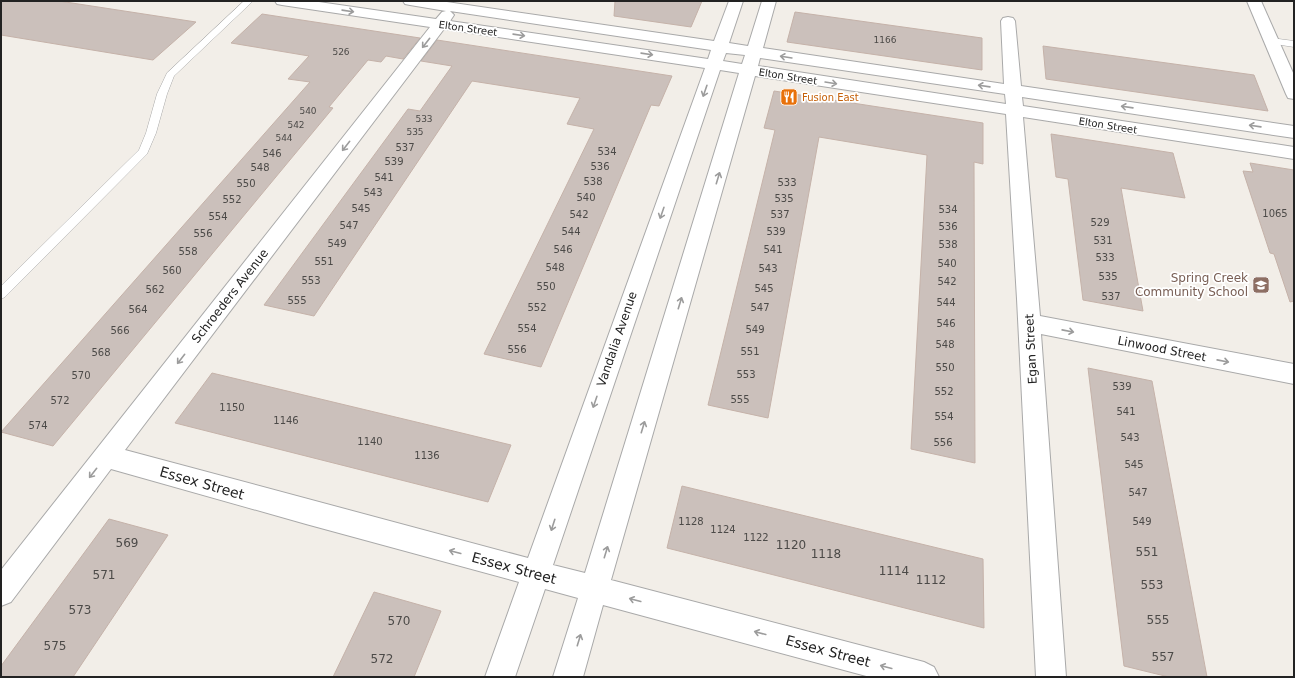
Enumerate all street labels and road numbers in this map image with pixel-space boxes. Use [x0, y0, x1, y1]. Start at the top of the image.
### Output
street label: Elton Street [438, 19, 498, 38]
street label: Elton Street [758, 66, 818, 87]
street label: Elton Street [1078, 115, 1138, 136]
street label: Schroeders Avenue [189, 246, 271, 346]
street label: Vandalia Avenue [594, 290, 640, 388]
street label: Egan Street [1022, 313, 1040, 385]
street label: Linwood Street [1116, 334, 1208, 365]
street label: Essex Street [158, 463, 247, 503]
street label: Essex Street [470, 549, 559, 587]
street label: Essex Street [784, 632, 873, 670]

